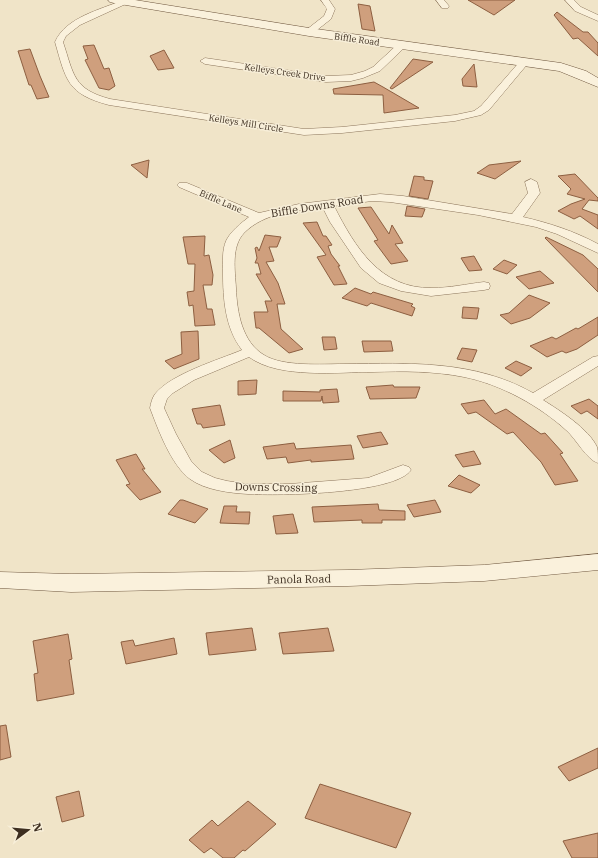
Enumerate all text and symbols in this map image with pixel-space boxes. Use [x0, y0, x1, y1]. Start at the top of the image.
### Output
street label: Biffle Road [333, 30, 381, 48]
street label: Kelleys Creek Drive [244, 61, 326, 83]
street label: Kelleys Mill Circle [208, 112, 284, 134]
street label: Biffle Lane [198, 187, 244, 215]
street label: Biffle Downs Road [270, 192, 365, 220]
street label: Downs Crossing [235, 479, 317, 495]
street label: Panola Road [267, 571, 331, 587]
north arrow [8, 810, 48, 850]
text: N [30, 821, 46, 834]

